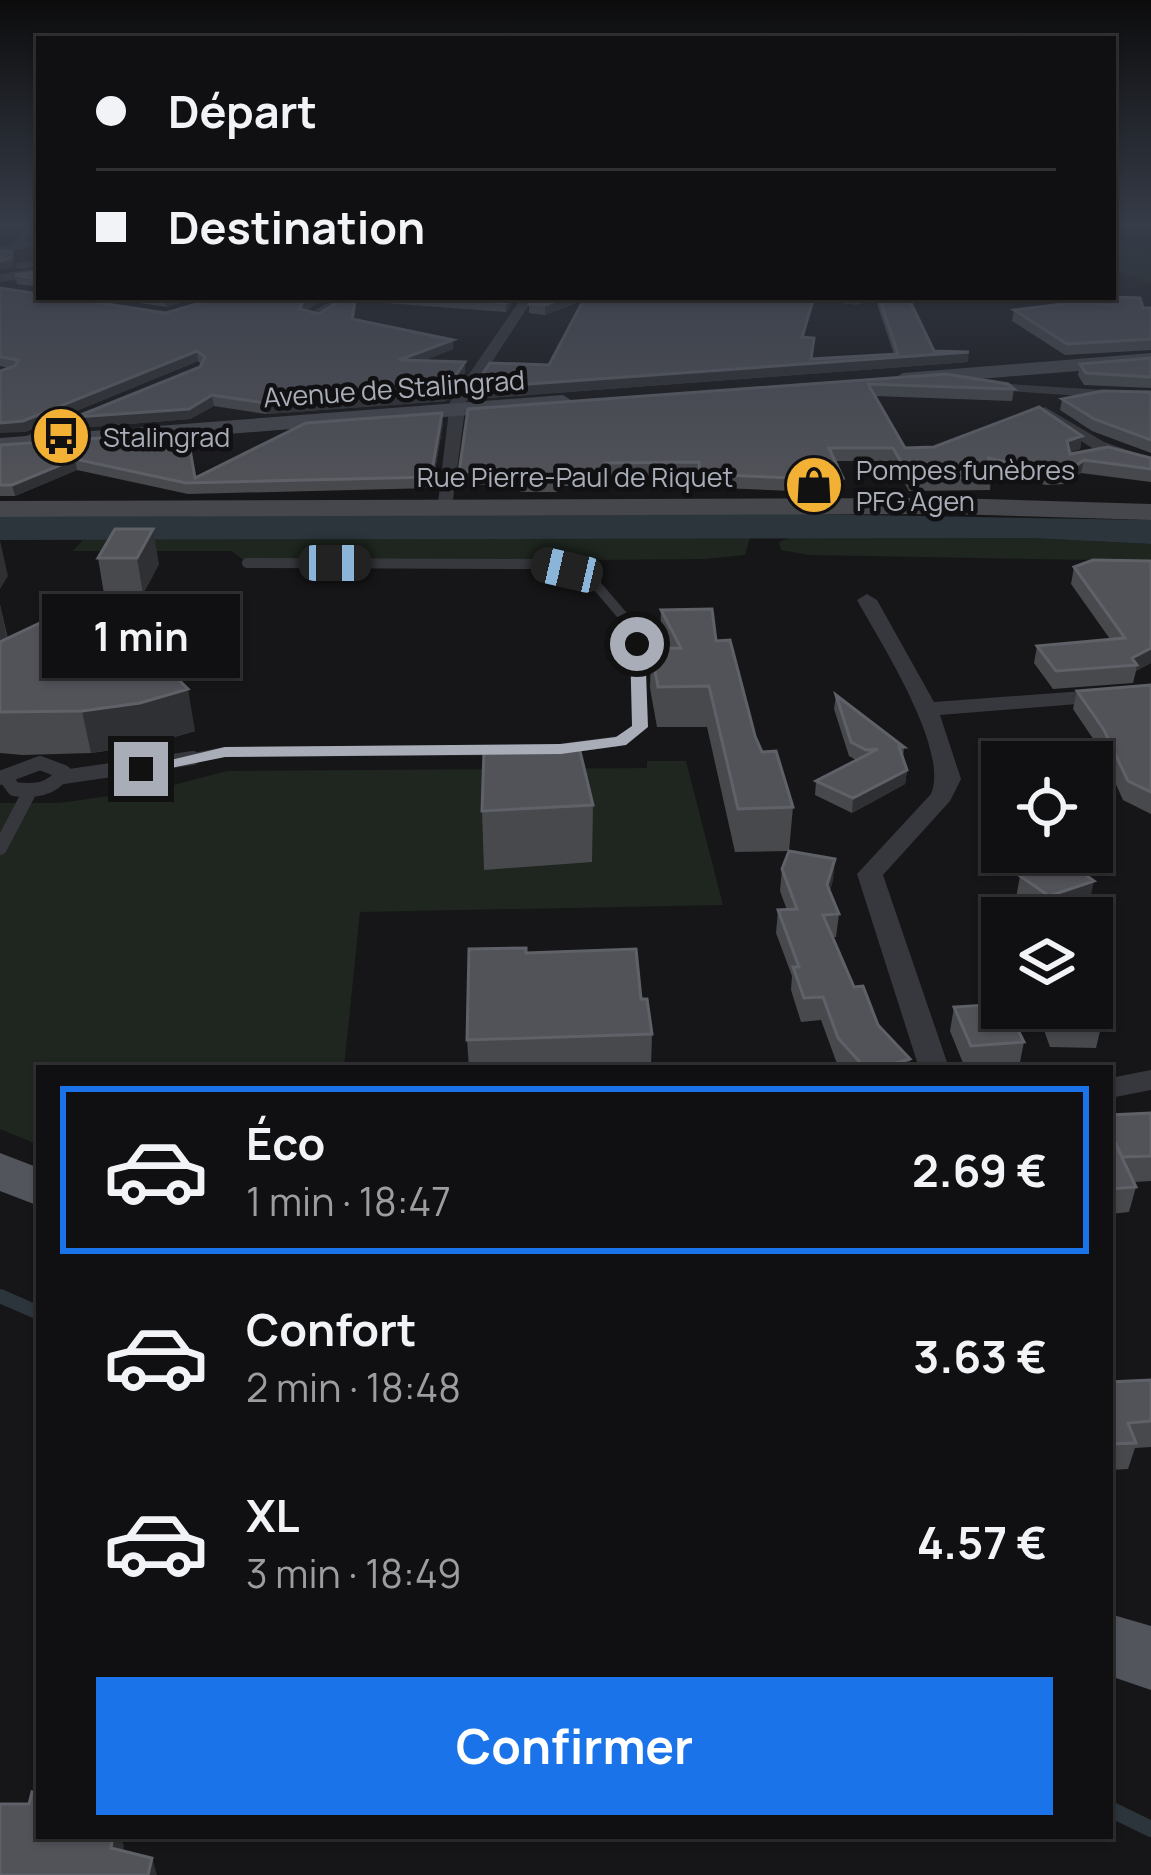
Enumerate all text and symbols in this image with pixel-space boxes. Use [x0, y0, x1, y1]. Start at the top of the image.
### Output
text: Départ [168, 80, 317, 142]
text: Destination [168, 196, 425, 258]
street label: Avenue de Stalingrad [262, 360, 526, 416]
bus stop icon: Stalingrad [30, 405, 92, 467]
place label: Stalingrad [103, 418, 230, 455]
place label: Pompes funèbres PFG Agen [856, 451, 1075, 519]
shop icon: Pompes funèbres PFG Agen [783, 454, 845, 516]
street label: Rue Pierre-Paul de Riquet [417, 458, 733, 495]
car [528, 544, 606, 596]
car [299, 545, 371, 581]
callout: 1 min [42, 595, 240, 679]
text: 1 min [93, 609, 189, 663]
route start [610, 617, 664, 671]
map controls [981, 741, 1113, 1029]
button: locate [981, 741, 1113, 873]
route end [114, 742, 168, 796]
button: layers [981, 897, 1113, 1029]
text: Éco [246, 1112, 325, 1174]
icon: car [102, 1116, 210, 1224]
text: 2.69 € [912, 1139, 1047, 1201]
text: 1 min · 18:47 [246, 1174, 451, 1228]
text: Confort [246, 1298, 417, 1360]
icon: car [102, 1302, 210, 1410]
text: 3.63 € [913, 1325, 1047, 1387]
text: 2 min · 18:48 [246, 1360, 461, 1414]
text: XL [246, 1484, 300, 1546]
icon: car [102, 1488, 210, 1596]
text: 4.57 € [917, 1511, 1047, 1573]
text: 3 min · 18:49 [246, 1546, 461, 1600]
button: Confirmer [96, 1677, 1053, 1815]

